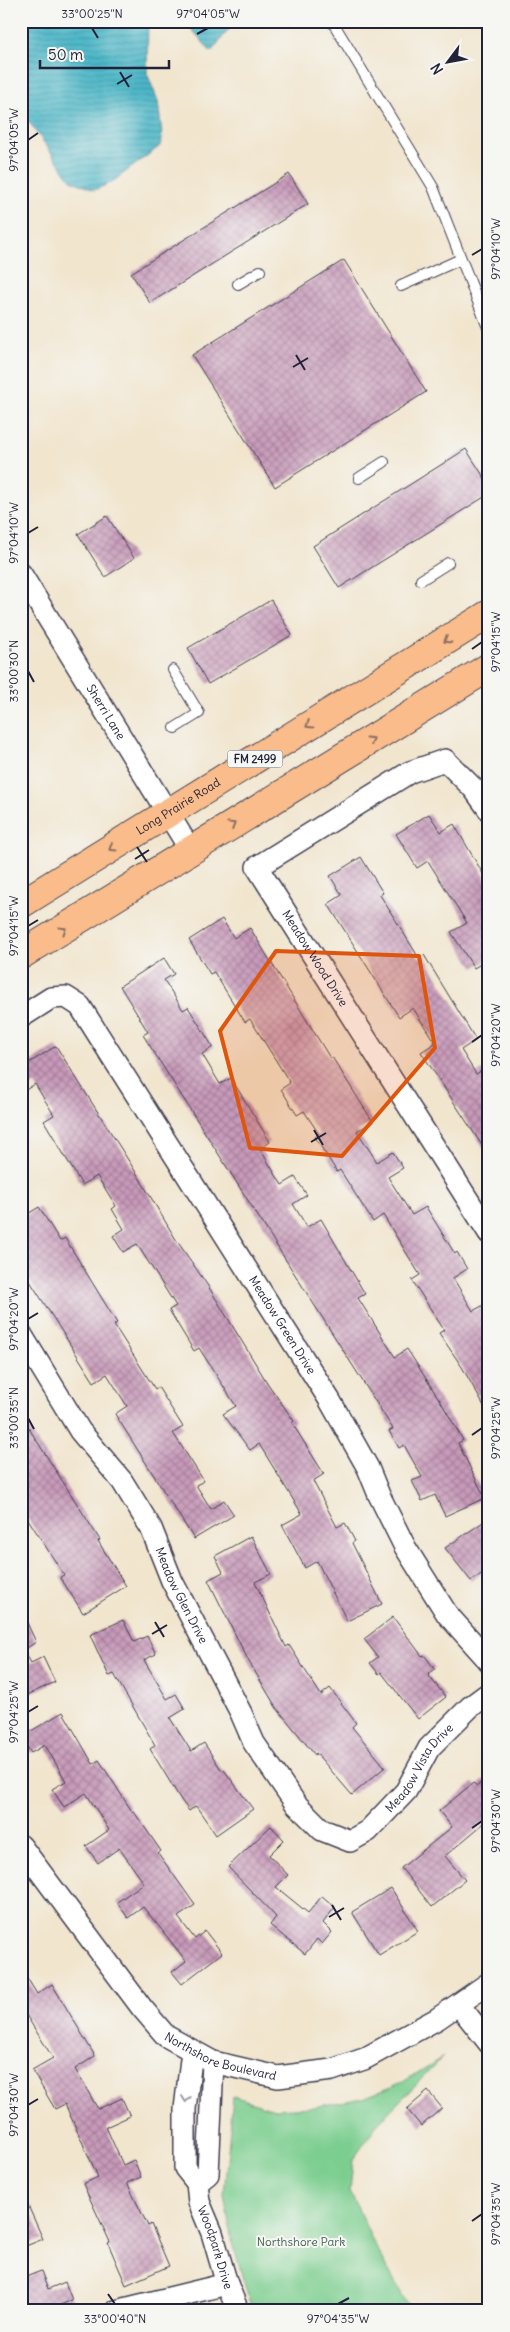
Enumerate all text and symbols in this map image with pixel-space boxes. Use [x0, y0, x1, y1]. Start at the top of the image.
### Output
text: 33°00'25"N [61, 6, 123, 21]
text: 97°04'05"W [176, 6, 240, 21]
scale bar [40, 38, 169, 70]
north arrow [422, 38, 472, 88]
text: 50 m [48, 45, 83, 64]
text: N [427, 60, 447, 78]
text: 97°04'05"W [6, 108, 21, 172]
text: 97°04'10"W [488, 218, 503, 280]
text: 97°04'10"W [6, 502, 21, 564]
text: 97°04'15"W [488, 612, 503, 672]
one-way arrow [444, 633, 453, 643]
text: 33°00'30"N [6, 640, 21, 702]
street label: Sherri Lane [84, 681, 129, 742]
one-way arrow [306, 719, 315, 729]
one-way arrow [365, 736, 374, 746]
road number: FM 2499 [228, 751, 282, 768]
street label: Long Prairie Road [133, 774, 223, 838]
one-way arrow [227, 822, 236, 831]
one-way arrow [108, 842, 117, 851]
text: 97°04'15"W [6, 896, 21, 956]
street label: Meadow Wood Drive [279, 907, 351, 1009]
one-way arrow [57, 926, 66, 936]
text: 97°04'20"W [488, 1003, 503, 1067]
street label: Meadow Green Drive [246, 1273, 319, 1377]
text: 97°04'20"W [6, 1287, 21, 1351]
text: 33°00'35"N [6, 1387, 21, 1449]
text: 97°04'25"W [488, 1397, 503, 1459]
street label: Meadow Glen Drive [152, 1545, 211, 1646]
text: 97°04'25"W [6, 1681, 21, 1743]
street label: Meadow Vista Drive [382, 1720, 456, 1815]
text: 97°04'30"W [488, 1789, 503, 1853]
street label: Northshore Boulevard [162, 2029, 278, 2083]
text: 97°04'30"W [6, 2073, 21, 2137]
one-way arrow [181, 2095, 192, 2103]
text: 97°04'35"W [488, 2183, 503, 2245]
street label: Woodpark Drive [194, 2203, 236, 2291]
park label: Northshore Park [257, 2234, 345, 2249]
text: 33°00'40"N [84, 2311, 146, 2326]
text: 97°04'35"W [307, 2311, 369, 2326]

